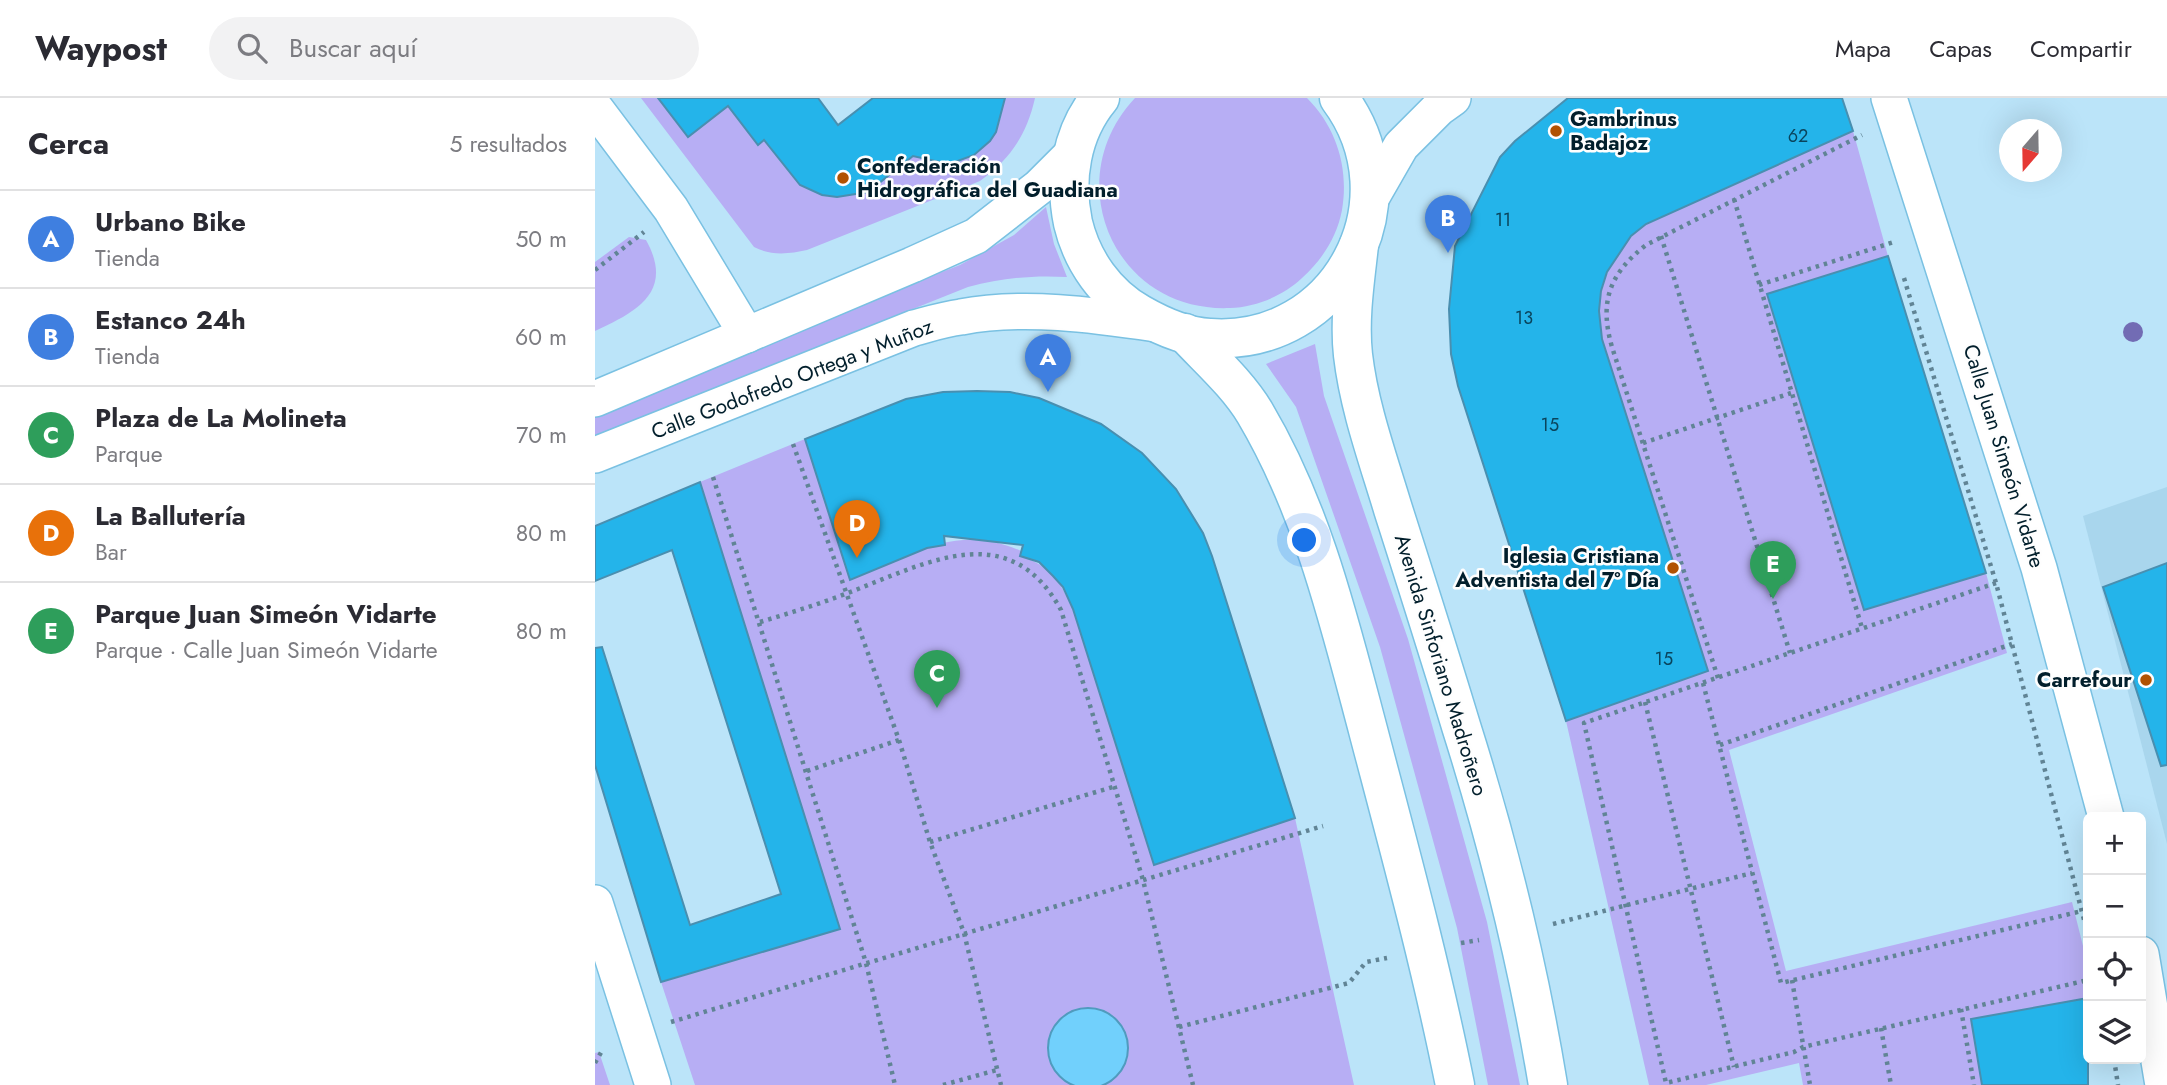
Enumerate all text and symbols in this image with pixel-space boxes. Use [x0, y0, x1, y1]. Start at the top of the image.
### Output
search box [209, 17, 699, 80]
text: Waypost [35, 25, 167, 72]
icon: search [233, 29, 271, 67]
text: Buscar aquí [289, 29, 417, 67]
text: Mapa [1835, 31, 1891, 66]
text: Capas [1929, 31, 1992, 66]
text: Compartir [2030, 31, 2132, 66]
place label: Gambrinus Badajoz [1570, 104, 1677, 158]
north arrow [1999, 119, 2062, 182]
text: Cerca [28, 122, 109, 165]
marker: Gambrinus Badajoz [1548, 123, 1564, 139]
house number: 62 [1788, 123, 1808, 149]
text: 5 resultados [450, 127, 567, 161]
place label: Confederación Hidrográfica del Guadiana [857, 151, 1118, 205]
marker: Confederación Hidrográfica del Guadiana [835, 170, 851, 186]
pin: B [1425, 195, 1471, 253]
text: Urbano Bike [95, 203, 246, 241]
house number: 11 [1495, 207, 1511, 233]
text: A [43, 222, 59, 256]
text: 50 m [515, 222, 567, 256]
text: Tienda [95, 241, 160, 275]
text: Estanco 24h [95, 301, 246, 339]
house number: 13 [1515, 305, 1533, 331]
street label: Calle Godofredo Ortega y Muñoz [647, 311, 937, 447]
text: B [43, 320, 59, 354]
text: 60 m [515, 320, 567, 354]
pin: A [1025, 334, 1071, 392]
text: Tienda [95, 339, 160, 373]
street label: Calle Juan Simeón Vidarte [1956, 341, 2052, 572]
text: Plaza de La Molineta [95, 399, 347, 437]
house number: 15 [1541, 412, 1559, 438]
text: C [43, 418, 59, 452]
text: 70 m [516, 418, 567, 452]
text: Parque [95, 437, 163, 471]
text: La Ballutería [95, 497, 246, 535]
pin: D [834, 500, 880, 558]
text: D [43, 516, 59, 550]
text: 80 m [516, 516, 567, 550]
your location [1287, 523, 1321, 557]
street label: Avenida Sinforiano Madroñero [1387, 531, 1495, 799]
text: Bar [95, 535, 127, 569]
place label: Iglesia Cristiana Adventista del 7º Día [1454, 541, 1659, 595]
pin: E [1750, 541, 1796, 599]
marker: Iglesia Cristiana Adventista del 7º Día [1665, 560, 1681, 576]
text: Parque Juan Simeón Vidarte [95, 595, 437, 633]
text: E [44, 614, 58, 648]
text: 80 m [516, 614, 567, 648]
text: Parque · Calle Juan Simeón Vidarte [95, 633, 438, 667]
house number: 15 [1655, 646, 1673, 672]
pin: C [914, 650, 960, 708]
place label: Carrefour [2037, 665, 2132, 695]
marker: Carrefour [2138, 672, 2154, 688]
map controls [2083, 812, 2146, 1064]
button: + [2083, 812, 2146, 875]
button: − [2083, 875, 2146, 938]
button: locate [2083, 938, 2146, 1001]
button: layers [2083, 1001, 2146, 1064]

